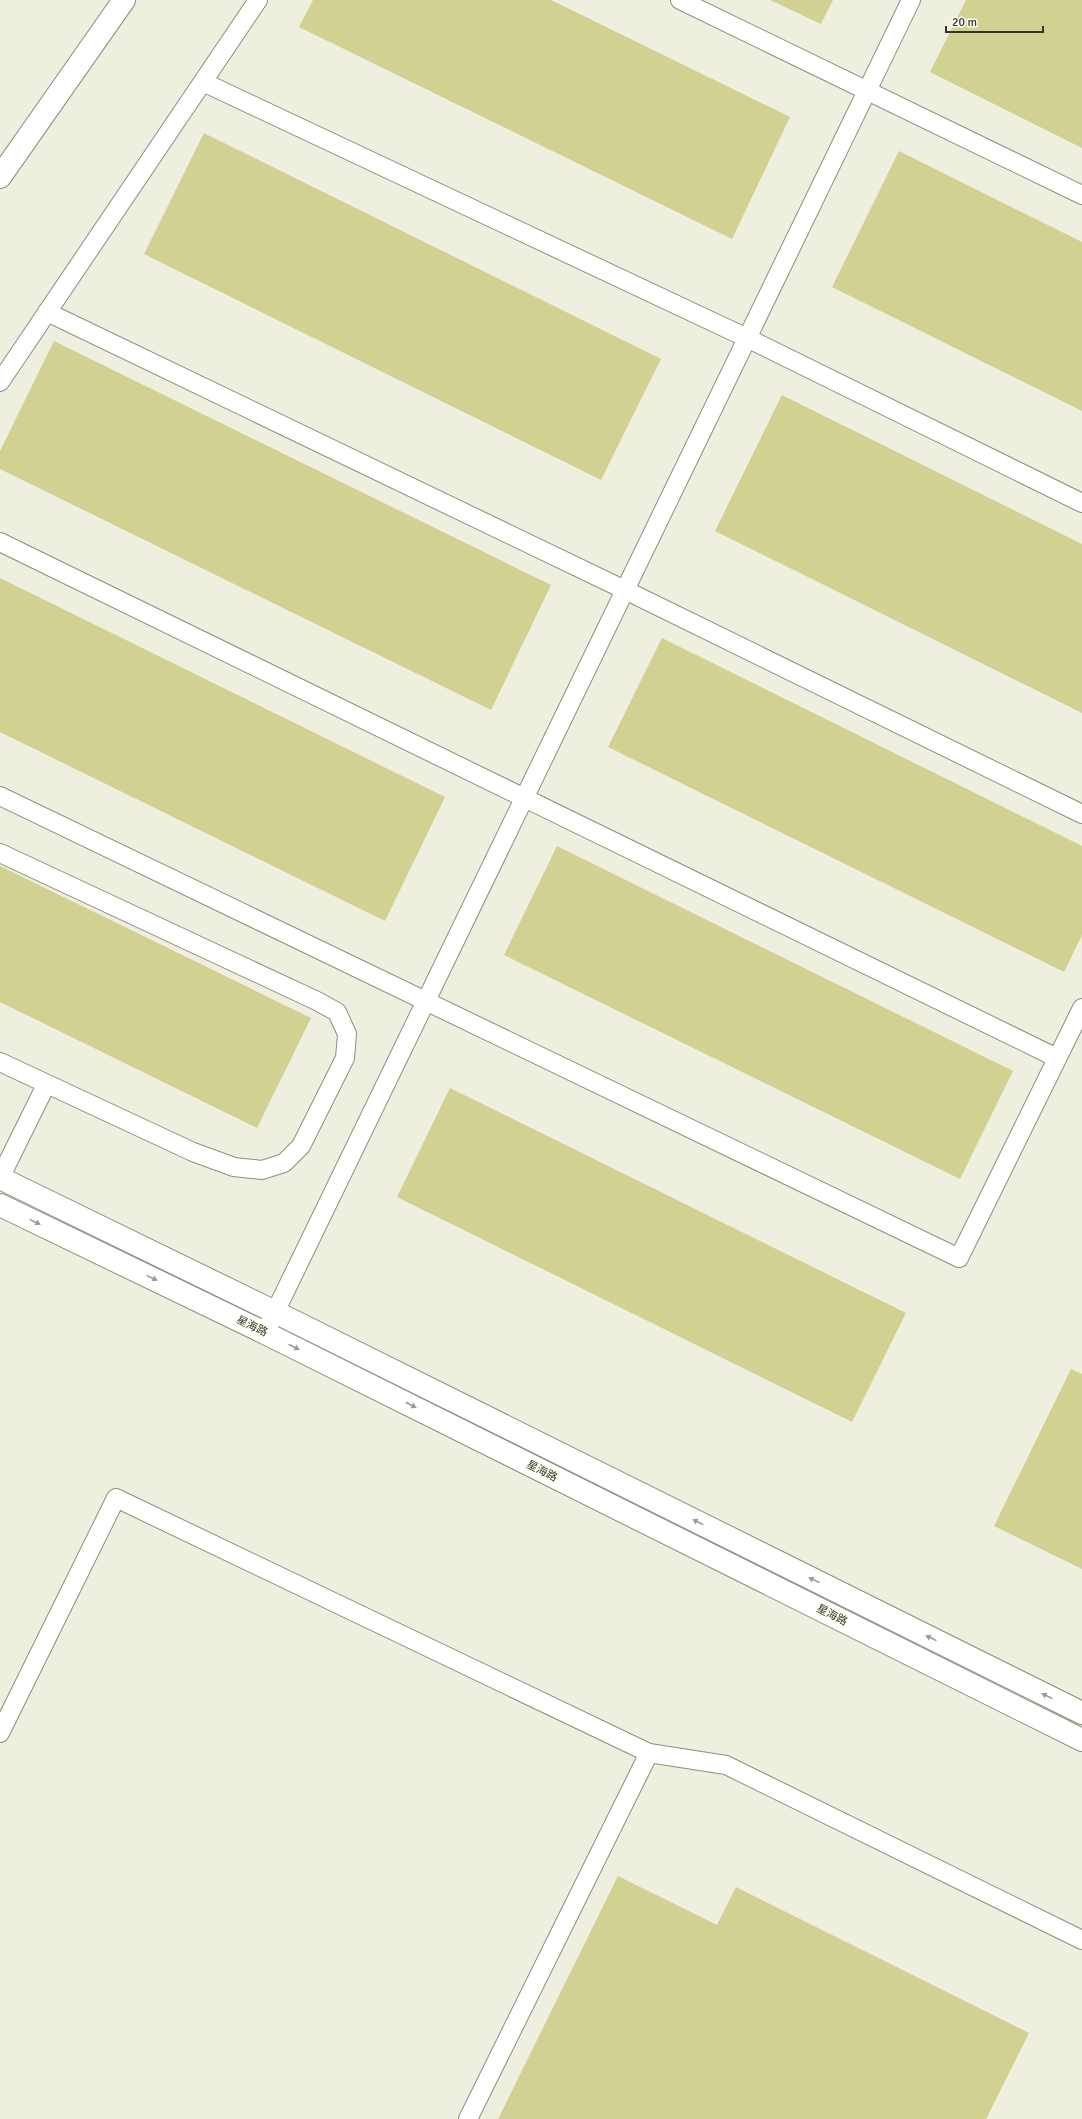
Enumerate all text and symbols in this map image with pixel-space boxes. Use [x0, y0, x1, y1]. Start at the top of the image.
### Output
scale bar [946, 8, 1043, 34]
text: 20 m [952, 15, 977, 30]
one-way arrow [29, 1219, 41, 1225]
one-way arrow [147, 1275, 158, 1281]
street label: 星海路 [234, 1313, 270, 1339]
one-way arrow [289, 1344, 300, 1350]
one-way arrow [405, 1402, 416, 1408]
street label: 星海路 [524, 1458, 560, 1484]
one-way arrow [692, 1519, 704, 1525]
one-way arrow [808, 1577, 820, 1583]
street label: 星海路 [814, 1602, 850, 1628]
one-way arrow [925, 1635, 936, 1641]
one-way arrow [1041, 1692, 1053, 1699]

